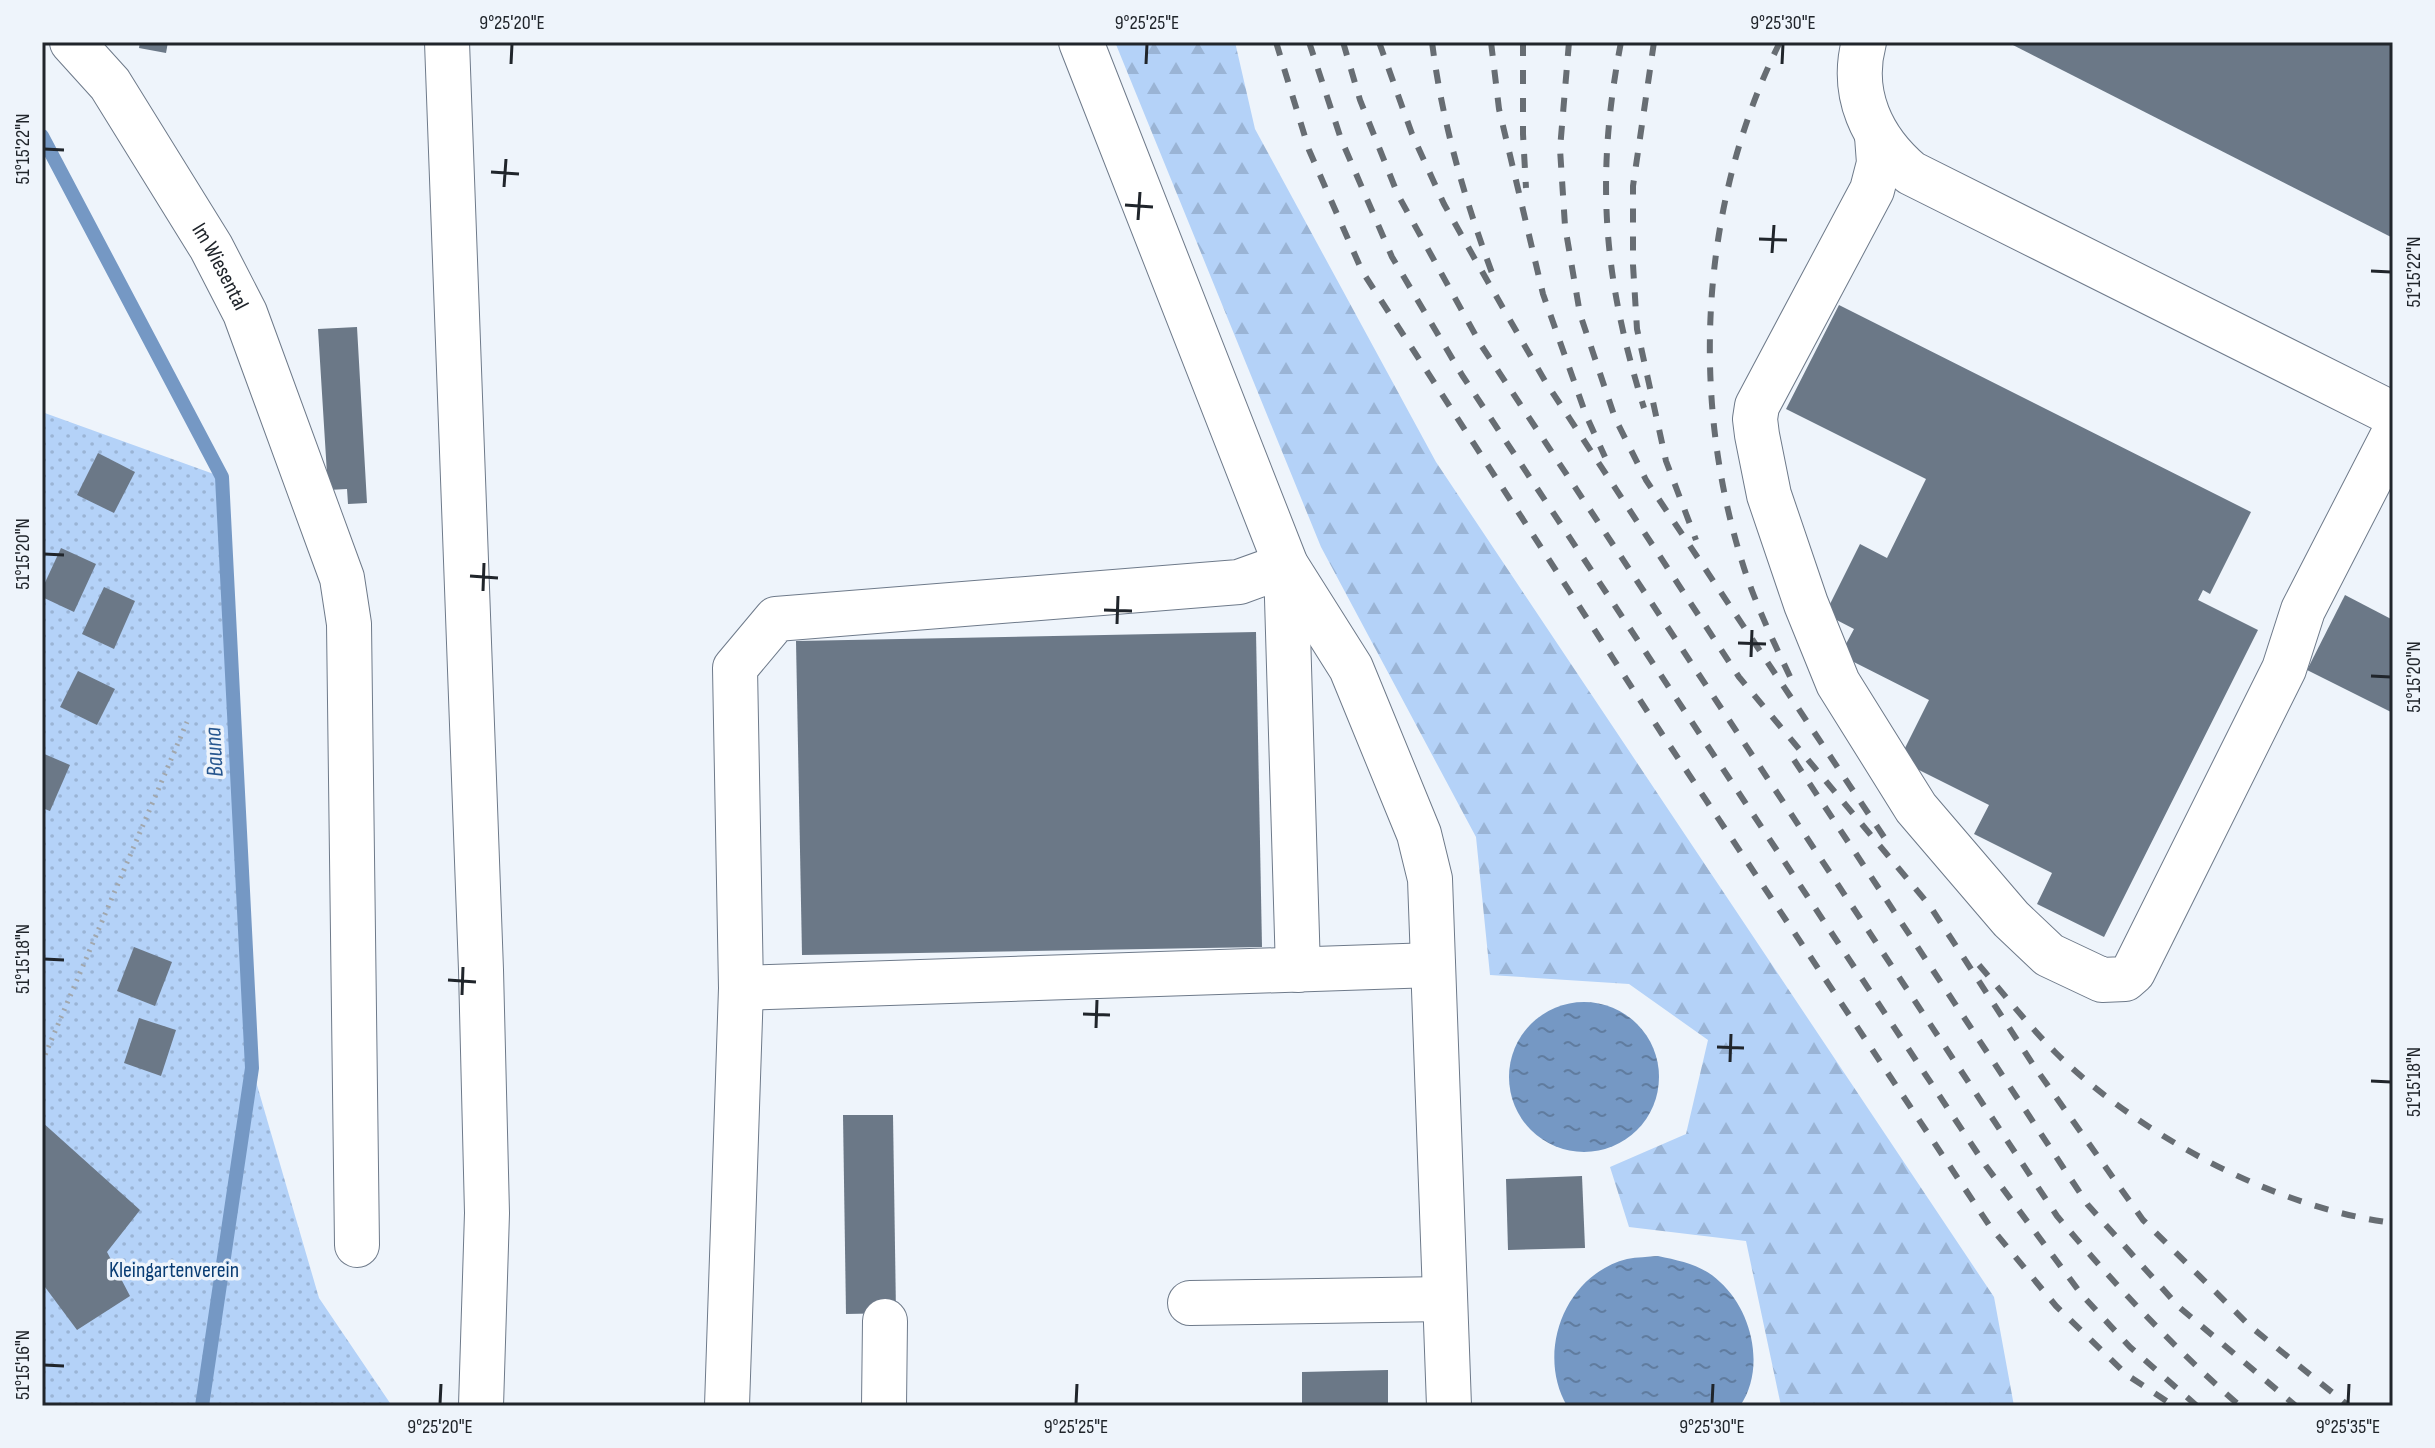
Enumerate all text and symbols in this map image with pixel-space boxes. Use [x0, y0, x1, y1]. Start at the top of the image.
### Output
text: 9°25'20"E [479, 11, 545, 35]
text: 9°25'25"E [1115, 11, 1179, 35]
text: 9°25'30"E [1750, 11, 1816, 35]
text: 51°15'22"N [11, 114, 35, 184]
street label: Im Wiesental [186, 218, 255, 315]
text: 51°15'22"N [2402, 237, 2426, 307]
text: 51°15'20"N [11, 518, 35, 590]
text: 51°15'20"N [2402, 641, 2426, 713]
water label: Bauna [198, 726, 230, 778]
text: 51°15'18"N [11, 924, 35, 994]
text: 51°15'18"N [2402, 1047, 2426, 1117]
park label: Kleingartenverein [109, 1257, 239, 1284]
text: 51°15'16"N [11, 1330, 35, 1400]
text: 9°25'20"E [407, 1415, 473, 1439]
text: 9°25'25"E [1044, 1415, 1108, 1439]
text: 9°25'30"E [1679, 1415, 1745, 1439]
text: 9°25'35"E [2316, 1415, 2380, 1439]

